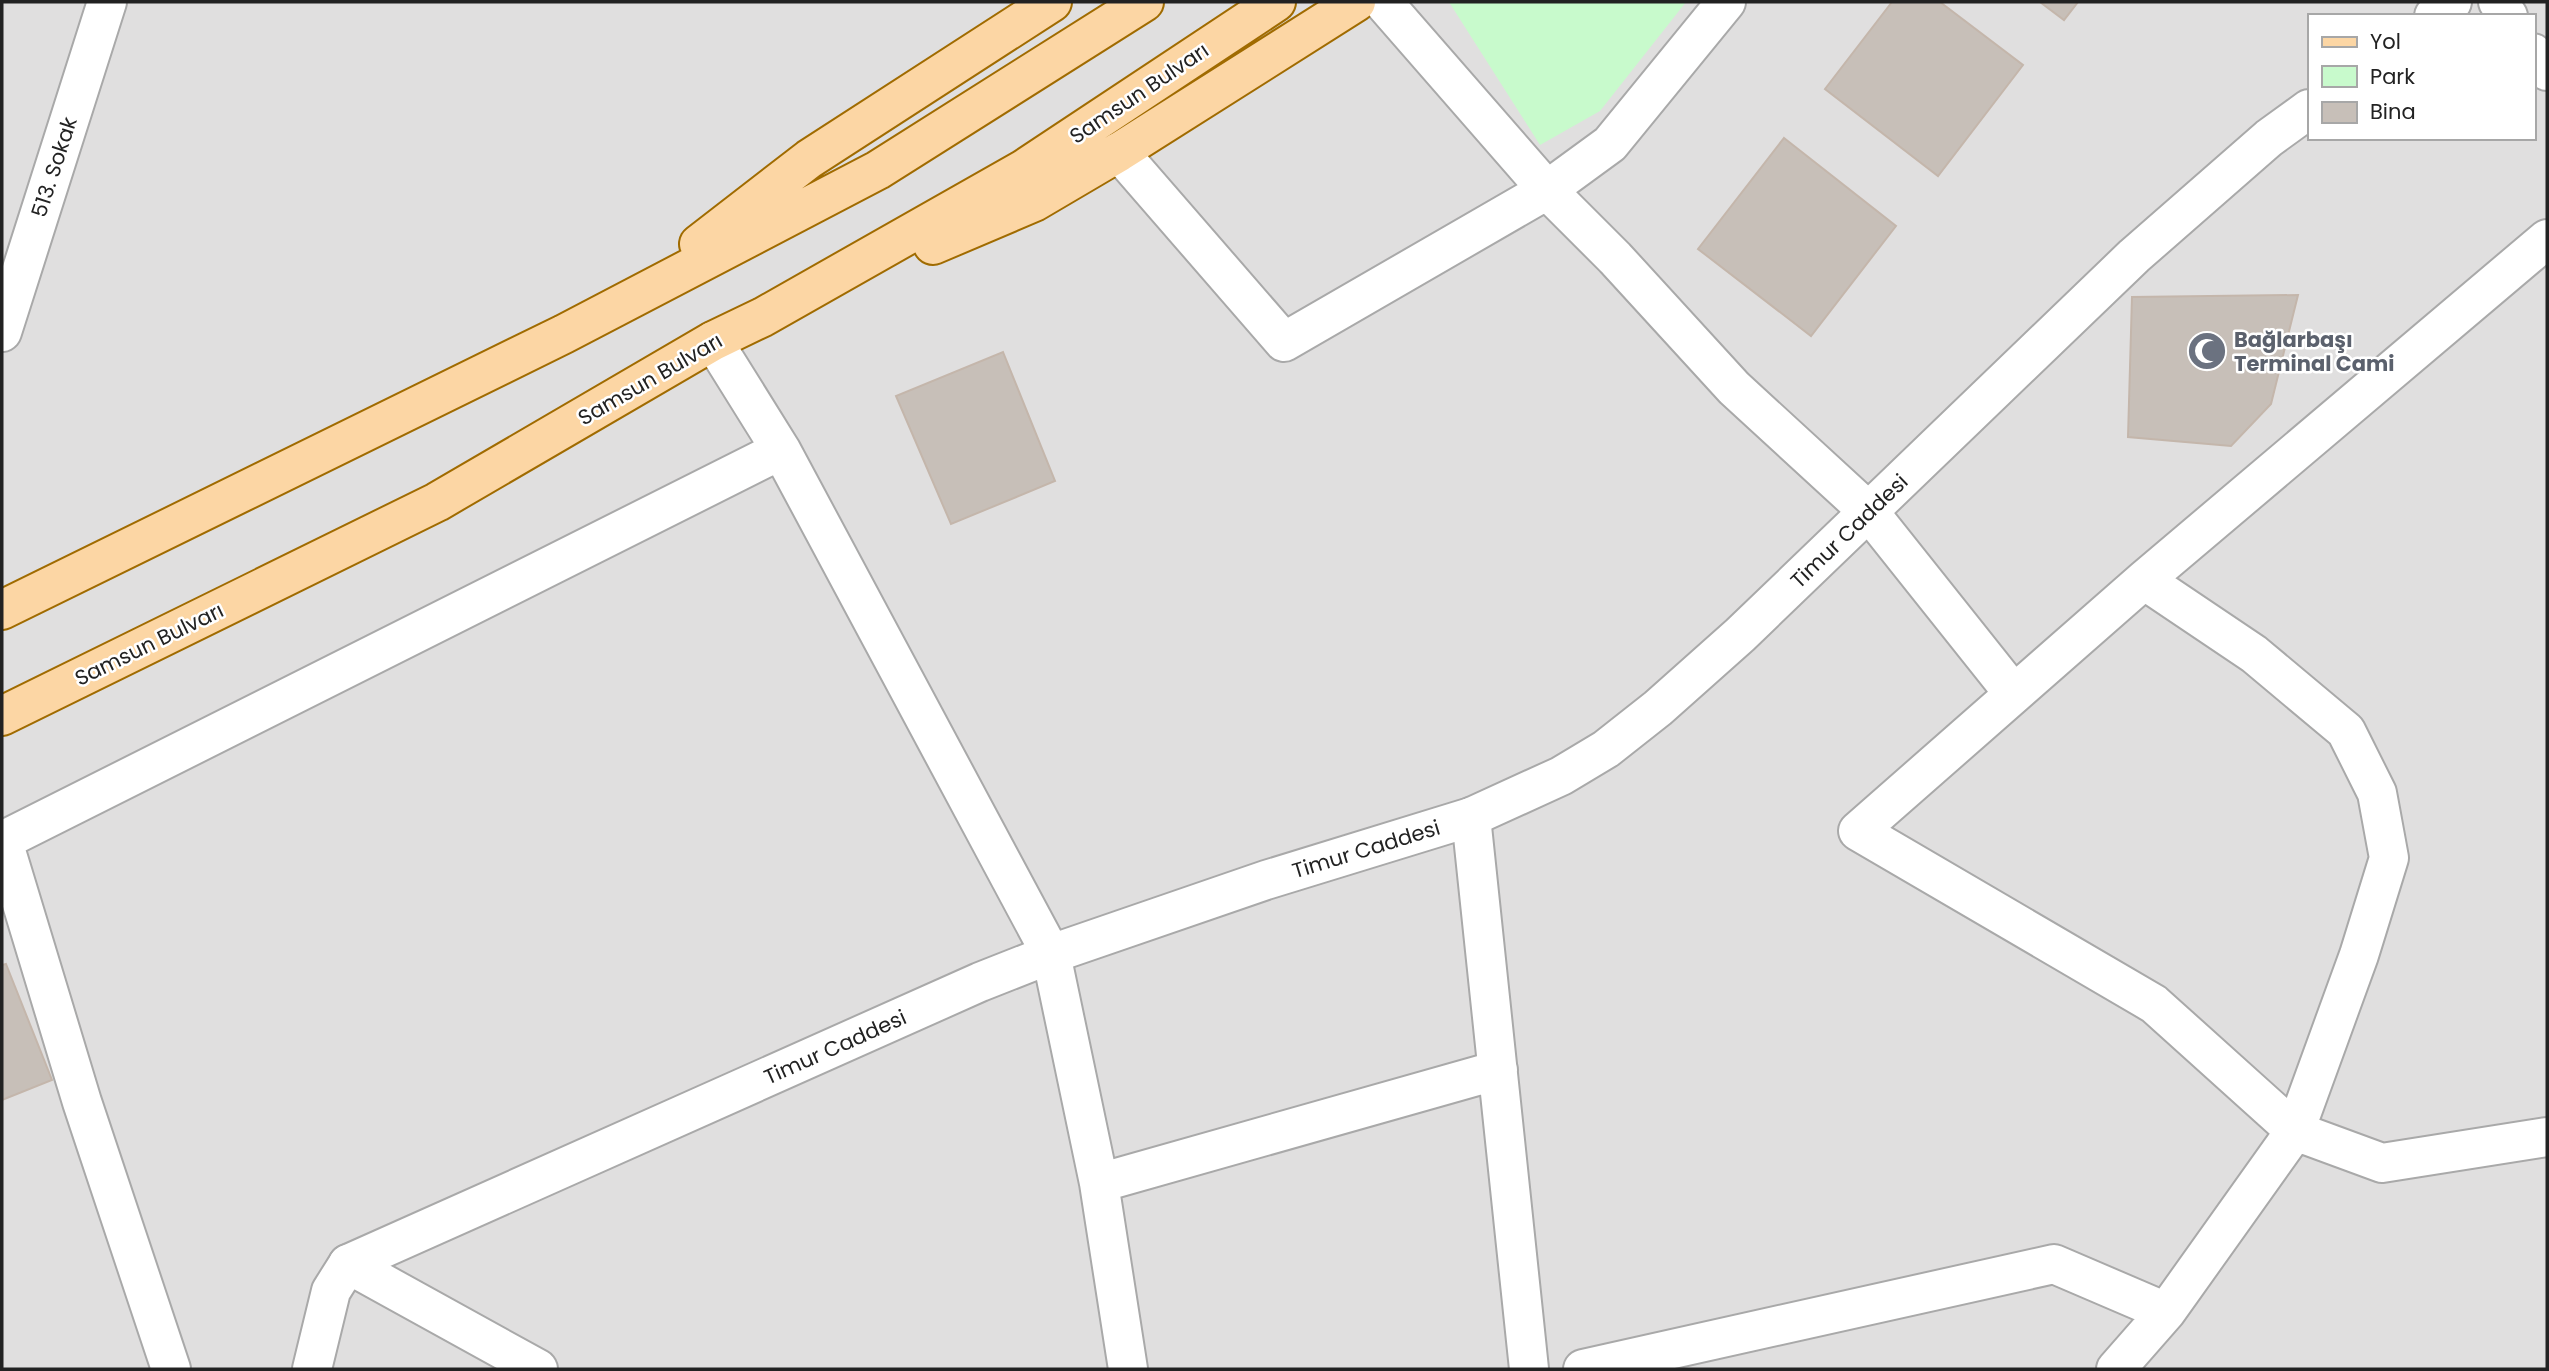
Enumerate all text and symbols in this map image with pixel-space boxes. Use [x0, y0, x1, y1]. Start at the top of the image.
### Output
legend [2308, 14, 2535, 140]
text: Yol [2370, 27, 2401, 56]
street label: Samsun Bulvarı [1064, 36, 1214, 150]
text: Park [2370, 62, 2415, 91]
text: Bina [2370, 97, 2416, 126]
street label: 513. Sokak [24, 113, 84, 221]
place label: Bağlarbaşı Terminal Cami [2234, 325, 2395, 378]
street label: Samsun Bulvarı [573, 326, 727, 432]
mosque icon: Bağlarbaşı Terminal Cami [2186, 330, 2228, 372]
street label: Timur Caddesi [1784, 467, 1914, 595]
street label: Samsun Bulvarı [70, 595, 228, 693]
street label: Timur Caddesi [1289, 813, 1443, 885]
street label: Timur Caddesi [759, 1003, 911, 1091]

